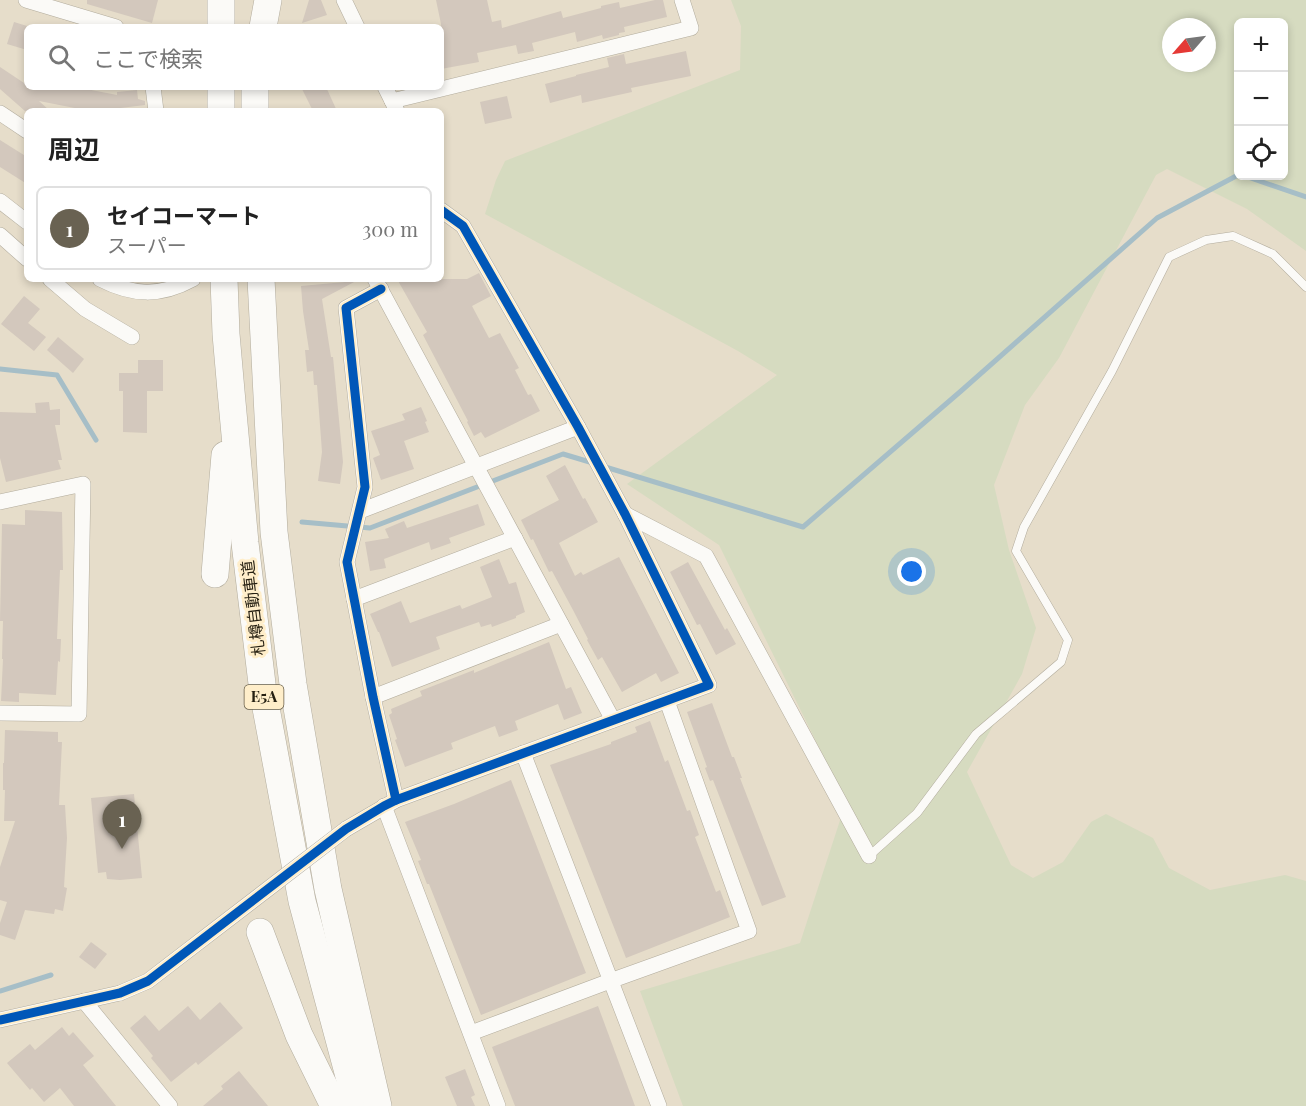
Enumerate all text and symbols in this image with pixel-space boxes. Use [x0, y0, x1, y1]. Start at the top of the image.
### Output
north arrow [1162, 18, 1216, 72]
map controls [1234, 18, 1288, 180]
button: + [1234, 18, 1288, 72]
search box [24, 24, 444, 90]
icon: search [45, 41, 78, 74]
text: ここで検索 [93, 43, 203, 73]
button: − [1234, 72, 1288, 126]
button: locate [1234, 126, 1288, 180]
text: 周辺 [48, 131, 100, 166]
text: セイコーマート [107, 200, 261, 230]
text: 1 [66, 215, 73, 242]
text: 300 m [362, 215, 418, 242]
text: スーパー [107, 231, 187, 258]
your location [897, 557, 926, 586]
street label: 札樽自動車道 [236, 559, 269, 657]
road number: E5A [244, 685, 284, 709]
pin: 1 [102, 800, 142, 849]

